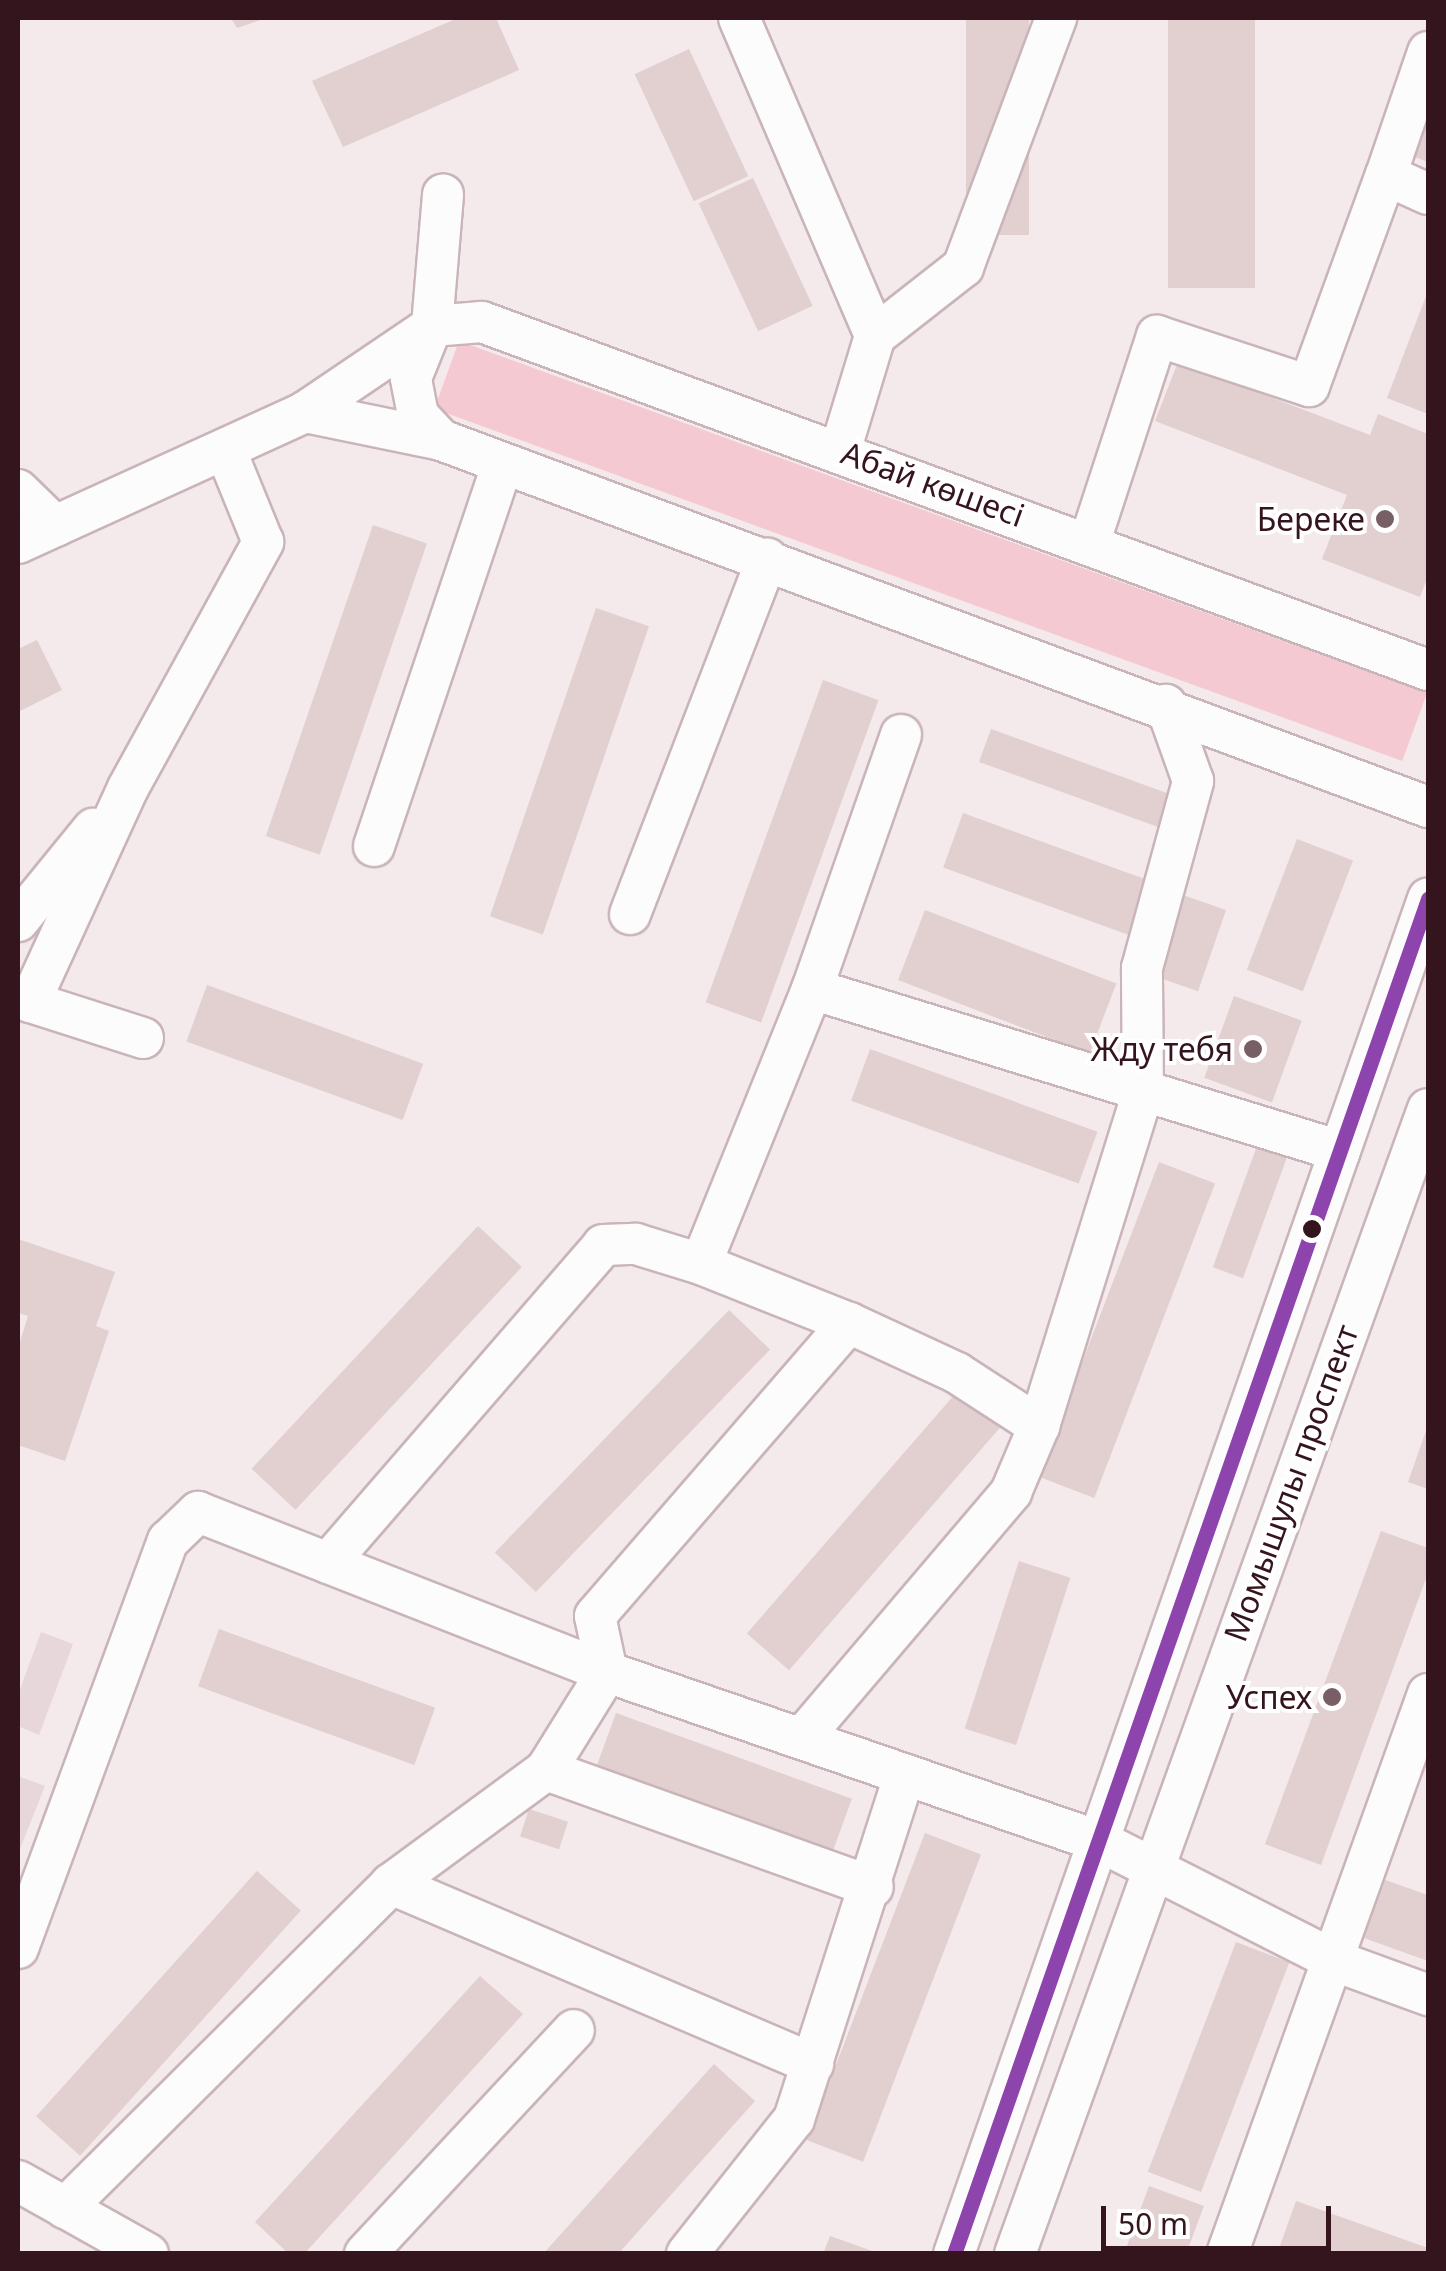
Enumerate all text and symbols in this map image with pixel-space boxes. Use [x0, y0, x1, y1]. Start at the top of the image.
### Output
street label: Абай көшесі [836, 433, 1030, 535]
place label: Береке [1257, 500, 1365, 538]
marker: Береке [1374, 508, 1396, 530]
place label: Жду тебя [1091, 1030, 1233, 1068]
marker: Жду тебя [1242, 1038, 1264, 1060]
unlabelled marker [1302, 1219, 1322, 1239]
street label: Момышулы проспект [1216, 1319, 1366, 1647]
place label: Успех [1226, 1678, 1312, 1716]
marker: Успех [1321, 1686, 1343, 1708]
scale bar [1106, 2186, 1336, 2248]
text: 50 m [1118, 2203, 1188, 2244]

